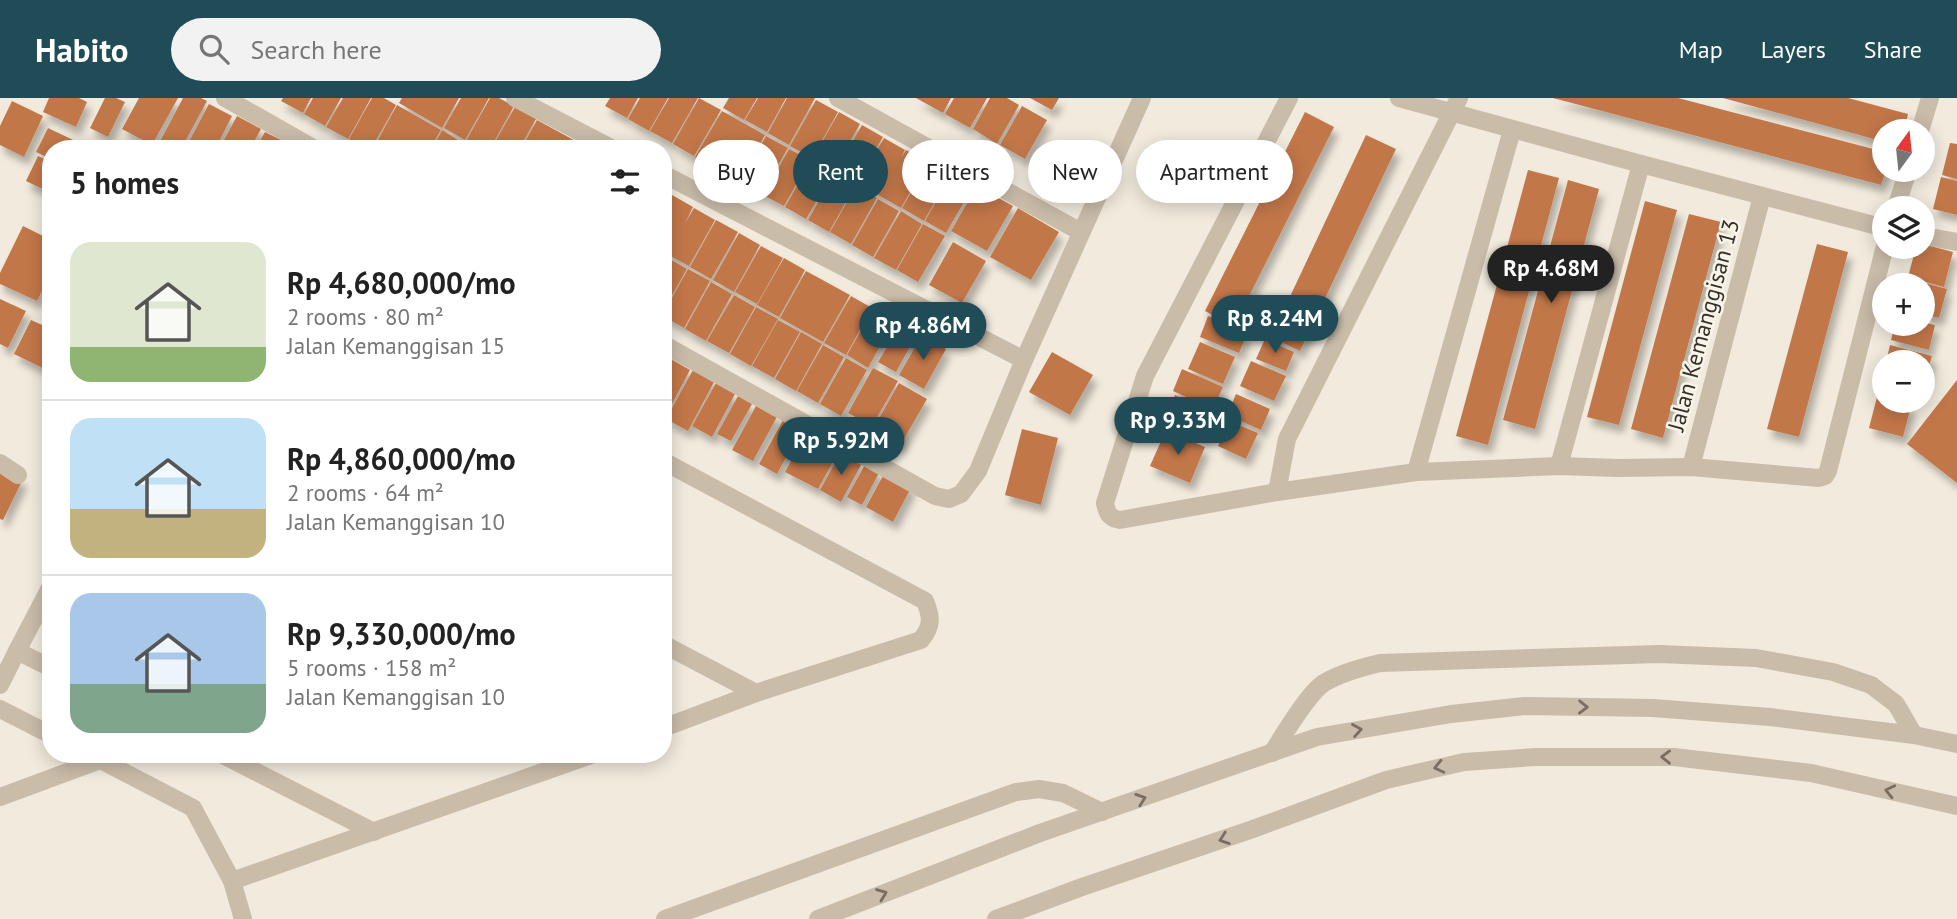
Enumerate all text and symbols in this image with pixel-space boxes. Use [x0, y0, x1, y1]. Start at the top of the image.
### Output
search box [171, 18, 661, 81]
text: Habito [35, 28, 129, 71]
icon: search [195, 30, 233, 68]
text: Search here [251, 33, 382, 66]
text: Map [1679, 34, 1723, 65]
text: Layers [1761, 34, 1826, 65]
text: Share [1864, 34, 1922, 65]
north arrow [1872, 119, 1936, 182]
map controls [1872, 119, 1935, 413]
chip: Buy [693, 140, 779, 203]
chip: Rent [793, 140, 888, 203]
chip: Filters [902, 140, 1014, 203]
chip: New [1028, 140, 1122, 203]
chip: Apartment [1136, 140, 1293, 203]
text: 5 homes [70, 163, 179, 202]
icon: filters [606, 163, 644, 201]
button: layers [1872, 196, 1935, 259]
street label: Jalan Kemanggisan 13 [1661, 216, 1745, 435]
pin: Rp 4.68M [1479, 246, 1623, 305]
text: Rp 4.68M [1503, 253, 1599, 282]
text: Rp 4,680,000/mo [287, 263, 516, 302]
icon: home [126, 270, 210, 354]
button: + [1872, 273, 1935, 336]
pin: Rp 8.24M [1203, 296, 1347, 355]
text: 2 rooms · 80 m² [287, 302, 444, 331]
pin: Rp 4.86M [851, 302, 995, 362]
text: Rp 8.24M [1227, 303, 1323, 332]
text: Rp 4.86M [875, 310, 971, 339]
text: Jalan Kemanggisan 15 [287, 331, 505, 360]
button: − [1872, 350, 1935, 413]
pin: Rp 9.33M [1106, 398, 1250, 457]
text: Rp 9.33M [1130, 405, 1226, 434]
pin: Rp 5.92M [769, 418, 913, 477]
text: Rp 5.92M [793, 425, 889, 454]
text: Rp 4,860,000/mo [287, 439, 516, 478]
icon: home [126, 446, 210, 530]
text: 2 rooms · 64 m² [287, 478, 444, 507]
text: Jalan Kemanggisan 10 [287, 507, 505, 536]
text: Rp 9,330,000/mo [287, 614, 516, 653]
icon: home [126, 621, 210, 705]
text: 5 rooms · 158 m² [287, 653, 456, 682]
text: Jalan Kemanggisan 10 [287, 682, 505, 711]
one-way arrow [1578, 699, 1589, 714]
one-way arrow [1352, 723, 1363, 738]
one-way arrow [1660, 750, 1671, 765]
one-way arrow [1433, 759, 1445, 774]
one-way arrow [1884, 785, 1896, 799]
one-way arrow [1134, 793, 1147, 807]
one-way arrow [1218, 831, 1230, 845]
one-way arrow [875, 889, 887, 903]

